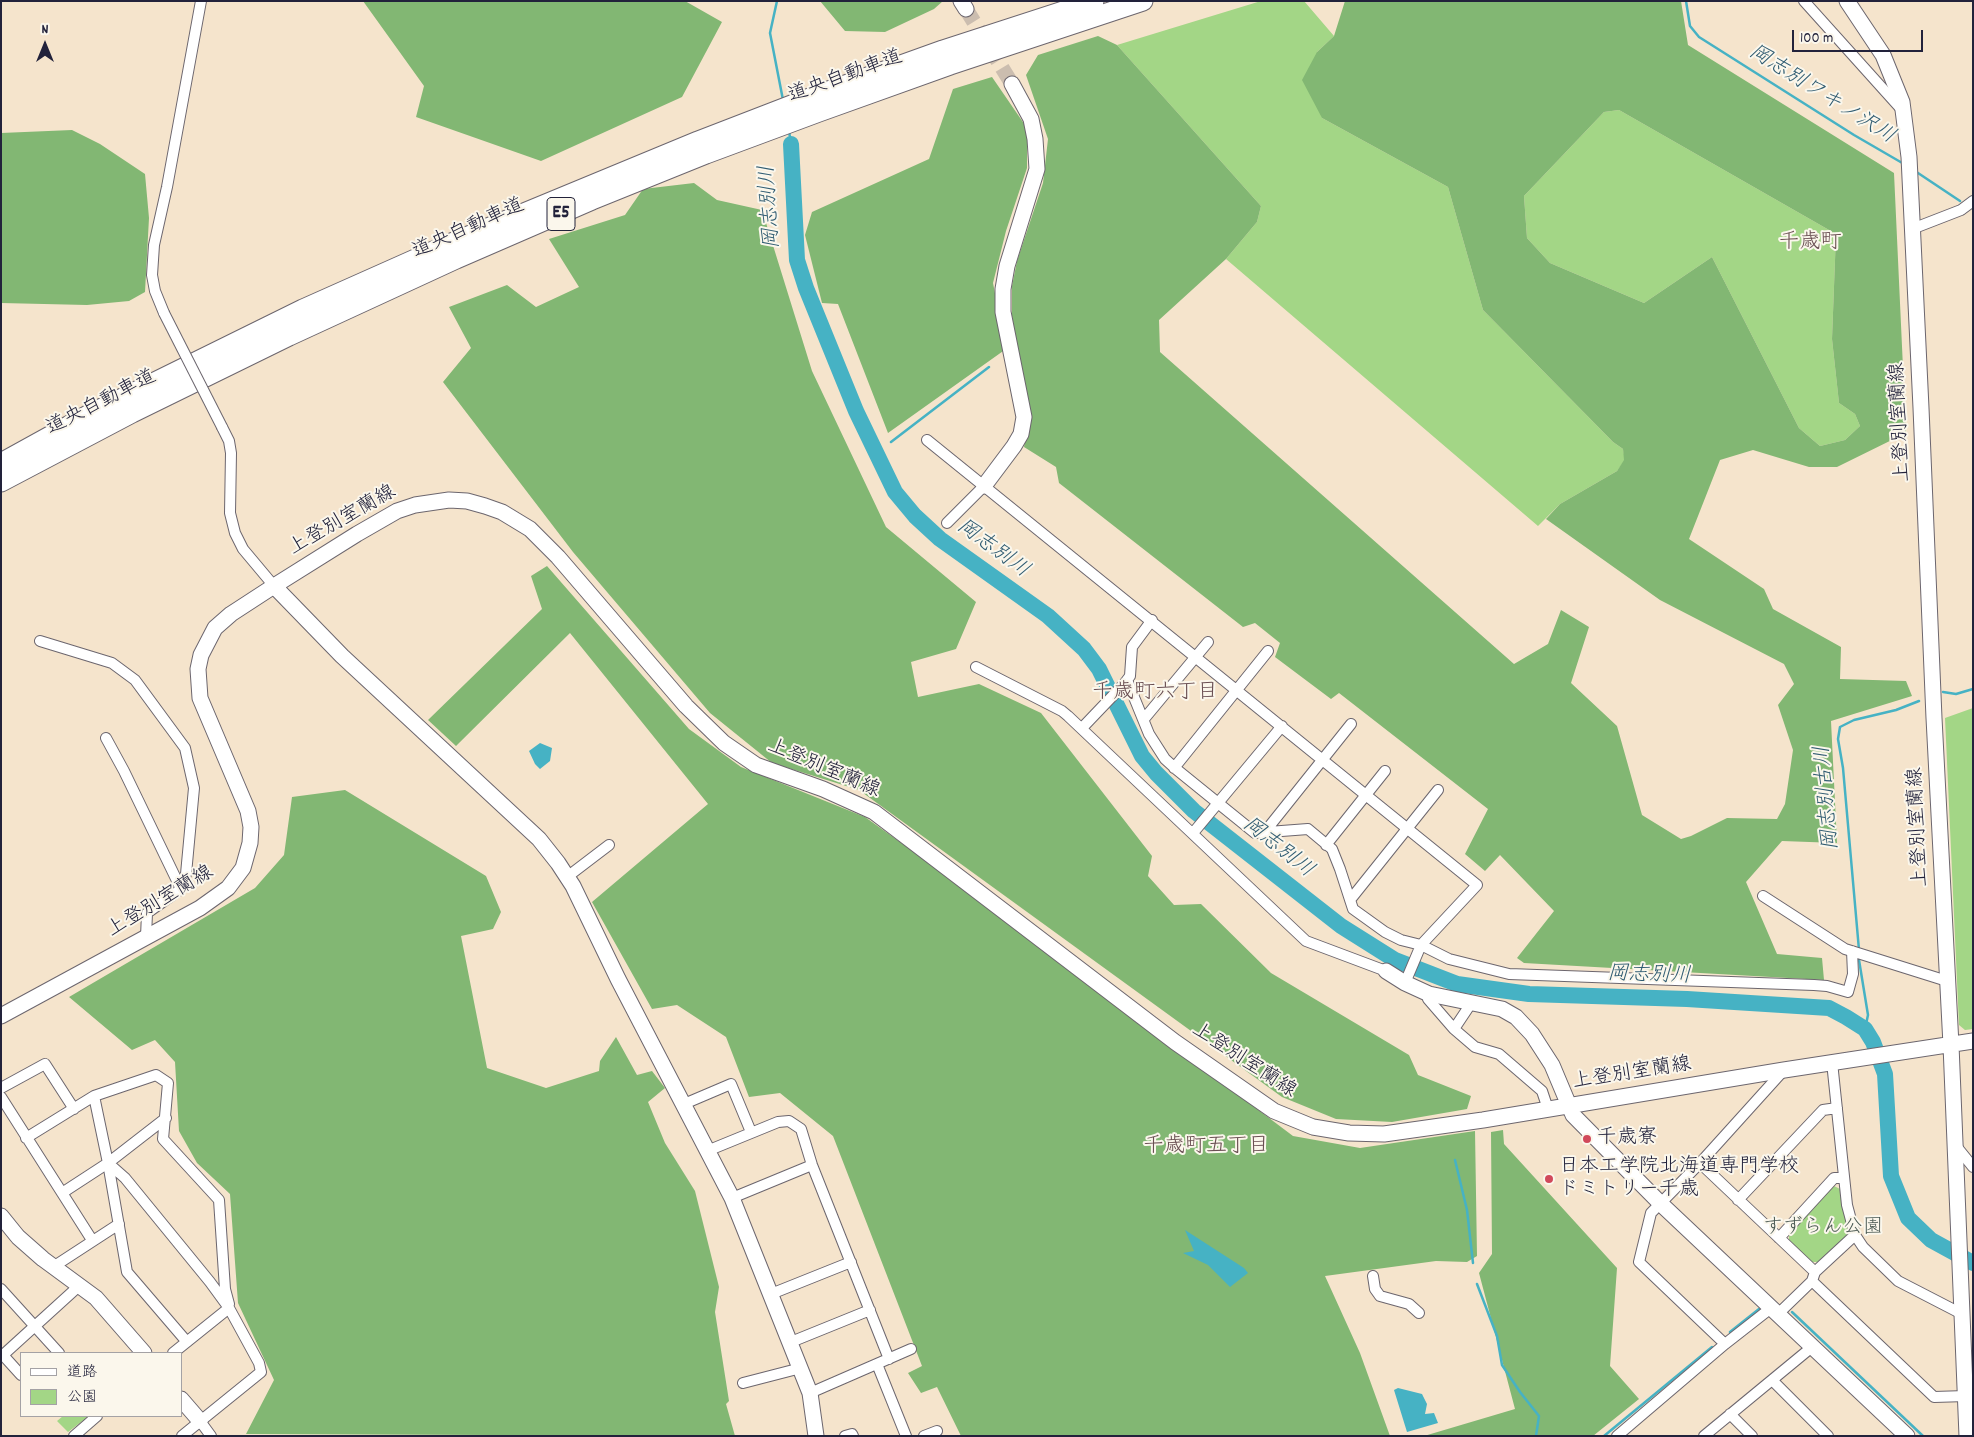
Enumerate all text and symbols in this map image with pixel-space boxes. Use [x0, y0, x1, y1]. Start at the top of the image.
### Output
north arrow [20, 20, 70, 70]
text: N [42, 20, 48, 40]
scale bar [1794, 20, 1925, 52]
text: 100 m [1800, 28, 1833, 50]
water label: 岡志別ワキノ沢川 [1743, 41, 1899, 151]
street label: 道央自動車道 [786, 46, 906, 110]
water label: 岡志別川 [757, 164, 787, 250]
street label: 道央自動車道 [409, 195, 529, 265]
road number: E5 [547, 198, 575, 230]
district label: 千歳町 [1779, 231, 1841, 257]
street label: 上登別室蘭線 [1887, 361, 1917, 483]
street label: 道央自動車道 [43, 366, 161, 442]
street label: 上登別室蘭線 [285, 482, 401, 562]
water label: 岡志別川 [951, 515, 1033, 585]
district label: 千歳町六丁目 [1092, 681, 1218, 707]
street label: 上登別室蘭線 [763, 736, 883, 804]
water label: 岡志別古川 [1812, 745, 1846, 851]
street label: 上登別室蘭線 [1905, 766, 1935, 888]
water label: 岡志別川 [1236, 813, 1318, 885]
street label: 上登別室蘭線 [103, 862, 219, 944]
water label: 岡志別川 [1607, 963, 1691, 991]
street label: 上登別室蘭線 [1186, 1019, 1300, 1105]
street label: 上登別室蘭線 [1571, 1054, 1693, 1096]
place label: 千歳寮 [1597, 1127, 1657, 1151]
marker: 千歳寮 [1581, 1133, 1593, 1145]
district label: 千歳町五丁目 [1143, 1135, 1269, 1161]
place label: 日本工学院北海道専門学校 ドミトリー千歳 [1559, 1156, 1799, 1203]
marker: 日本工学院北海道専門学校 ドミトリー千歳 [1543, 1173, 1555, 1185]
park label: すずらん公園 [1763, 1217, 1883, 1241]
legend [20, 1352, 182, 1417]
text: 道路 [67, 1362, 97, 1384]
text: 公園 [67, 1387, 97, 1409]

